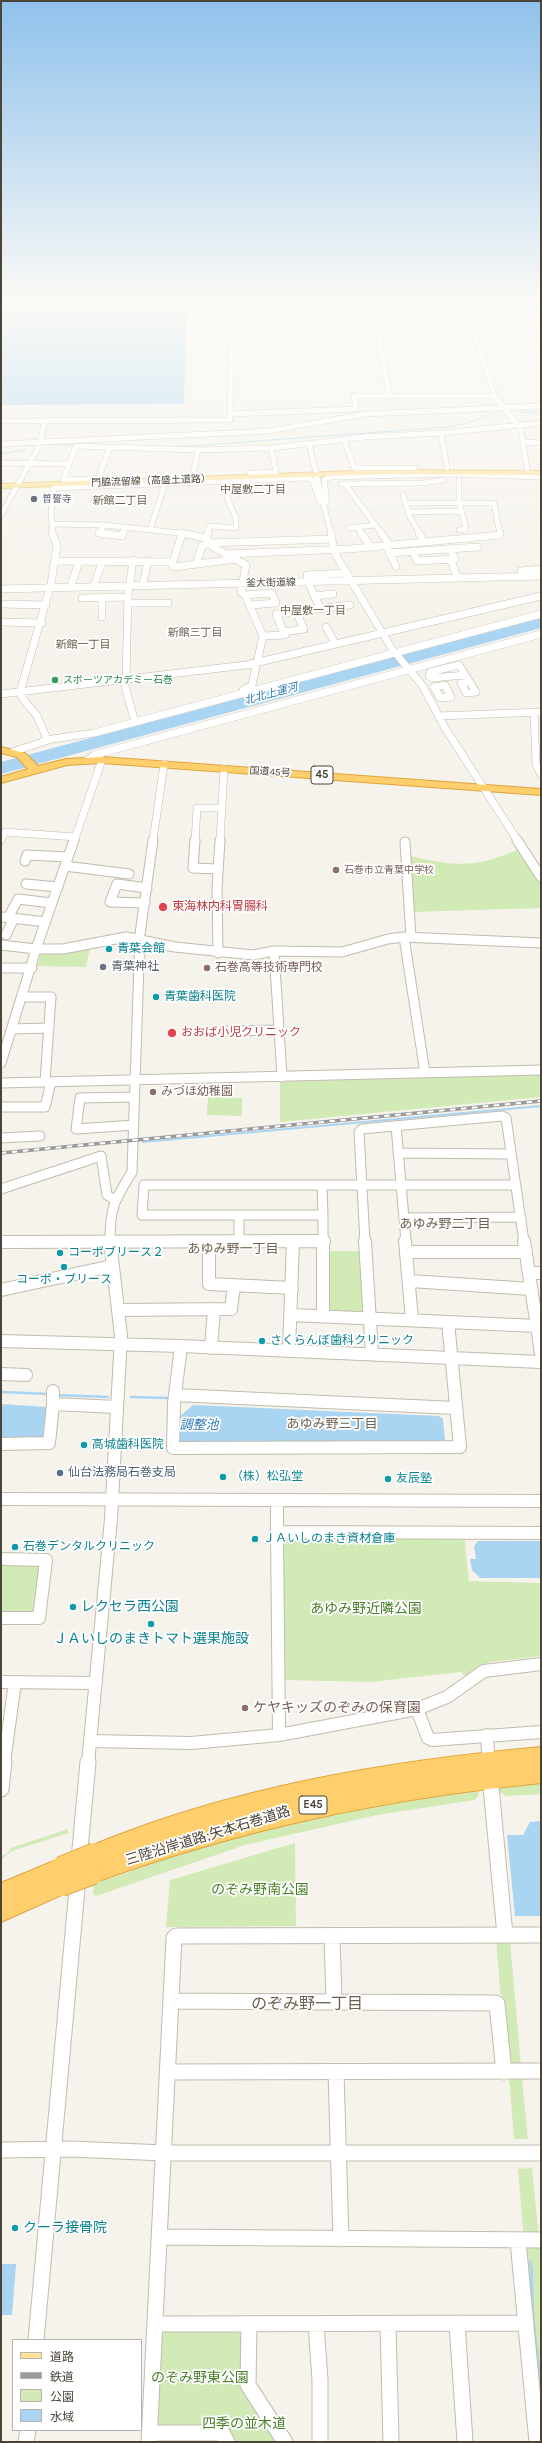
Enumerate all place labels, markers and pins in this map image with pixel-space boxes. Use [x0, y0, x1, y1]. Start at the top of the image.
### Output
place label: 普誓寺 [42, 493, 72, 505]
marker: 普誓寺 [29, 494, 39, 504]
place label: スポーツアカデミー石巻 [63, 674, 173, 686]
marker: スポーツアカデミー石巻 [50, 675, 60, 685]
place label: 石巻市立青葉中学校 [344, 864, 434, 876]
marker: 石巻市立青葉中学校 [331, 865, 341, 875]
place label: 東海林内科胃腸科 [172, 900, 268, 914]
marker: 東海林内科胃腸科 [157, 901, 169, 913]
place label: 青葉会館 [117, 942, 165, 956]
marker: 青葉会館 [104, 944, 114, 954]
place label: 青葉神社 [111, 960, 159, 974]
place label: 石巻高等技術専門校 [215, 961, 323, 975]
marker: 青葉神社 [98, 962, 108, 972]
marker: 石巻高等技術専門校 [202, 963, 212, 973]
place label: 青葉歯科医院 [164, 990, 236, 1004]
marker: 青葉歯科医院 [151, 992, 161, 1002]
place label: おおば小児クリニック [181, 1026, 301, 1040]
marker: おおば小児クリニック [166, 1027, 178, 1039]
place label: みづほ幼稚園 [161, 1085, 233, 1099]
marker: みづほ幼稚園 [148, 1087, 158, 1097]
place label: コーポブリース２ [68, 1246, 164, 1260]
marker: コーポブリース２ [55, 1248, 65, 1258]
marker: コーポ・ブリース [59, 1262, 69, 1272]
place label: コーポ・ブリース [16, 1273, 112, 1287]
place label: さくらんぼ歯科クリニック [270, 1334, 414, 1348]
marker: さくらんぼ歯科クリニック [257, 1336, 267, 1346]
place label: 高城歯科医院 [92, 1438, 164, 1452]
marker: 高城歯科医院 [79, 1440, 89, 1450]
place label: 仙台法務局石巻支局 [68, 1466, 176, 1480]
marker: 仙台法務局石巻支局 [55, 1468, 65, 1478]
place label: （株）松弘堂 [231, 1470, 303, 1484]
marker: （株）松弘堂 [218, 1472, 228, 1482]
place label: 友辰塾 [396, 1472, 432, 1486]
marker: 友辰塾 [383, 1474, 393, 1484]
place label: ＪＡいしのまき資材倉庫 [263, 1532, 395, 1546]
marker: ＪＡいしのまき資材倉庫 [250, 1534, 260, 1544]
place label: 石巻デンタルクリニック [23, 1540, 155, 1554]
marker: 石巻デンタルクリニック [10, 1542, 20, 1552]
place label: レクセラ西公園 [81, 1599, 179, 1615]
marker: レクセラ西公園 [68, 1602, 78, 1612]
marker: ＪＡいしのまきトマト選果施設 [146, 1619, 156, 1629]
place label: ＪＡいしのまきトマト選果施設 [53, 1631, 249, 1647]
place label: ケヤキッズのぞみの保育園 [253, 1700, 421, 1716]
marker: ケヤキッズのぞみの保育園 [240, 1703, 250, 1713]
place label: クーラ接骨院 [23, 2220, 107, 2236]
marker: クーラ接骨院 [10, 2223, 20, 2233]

